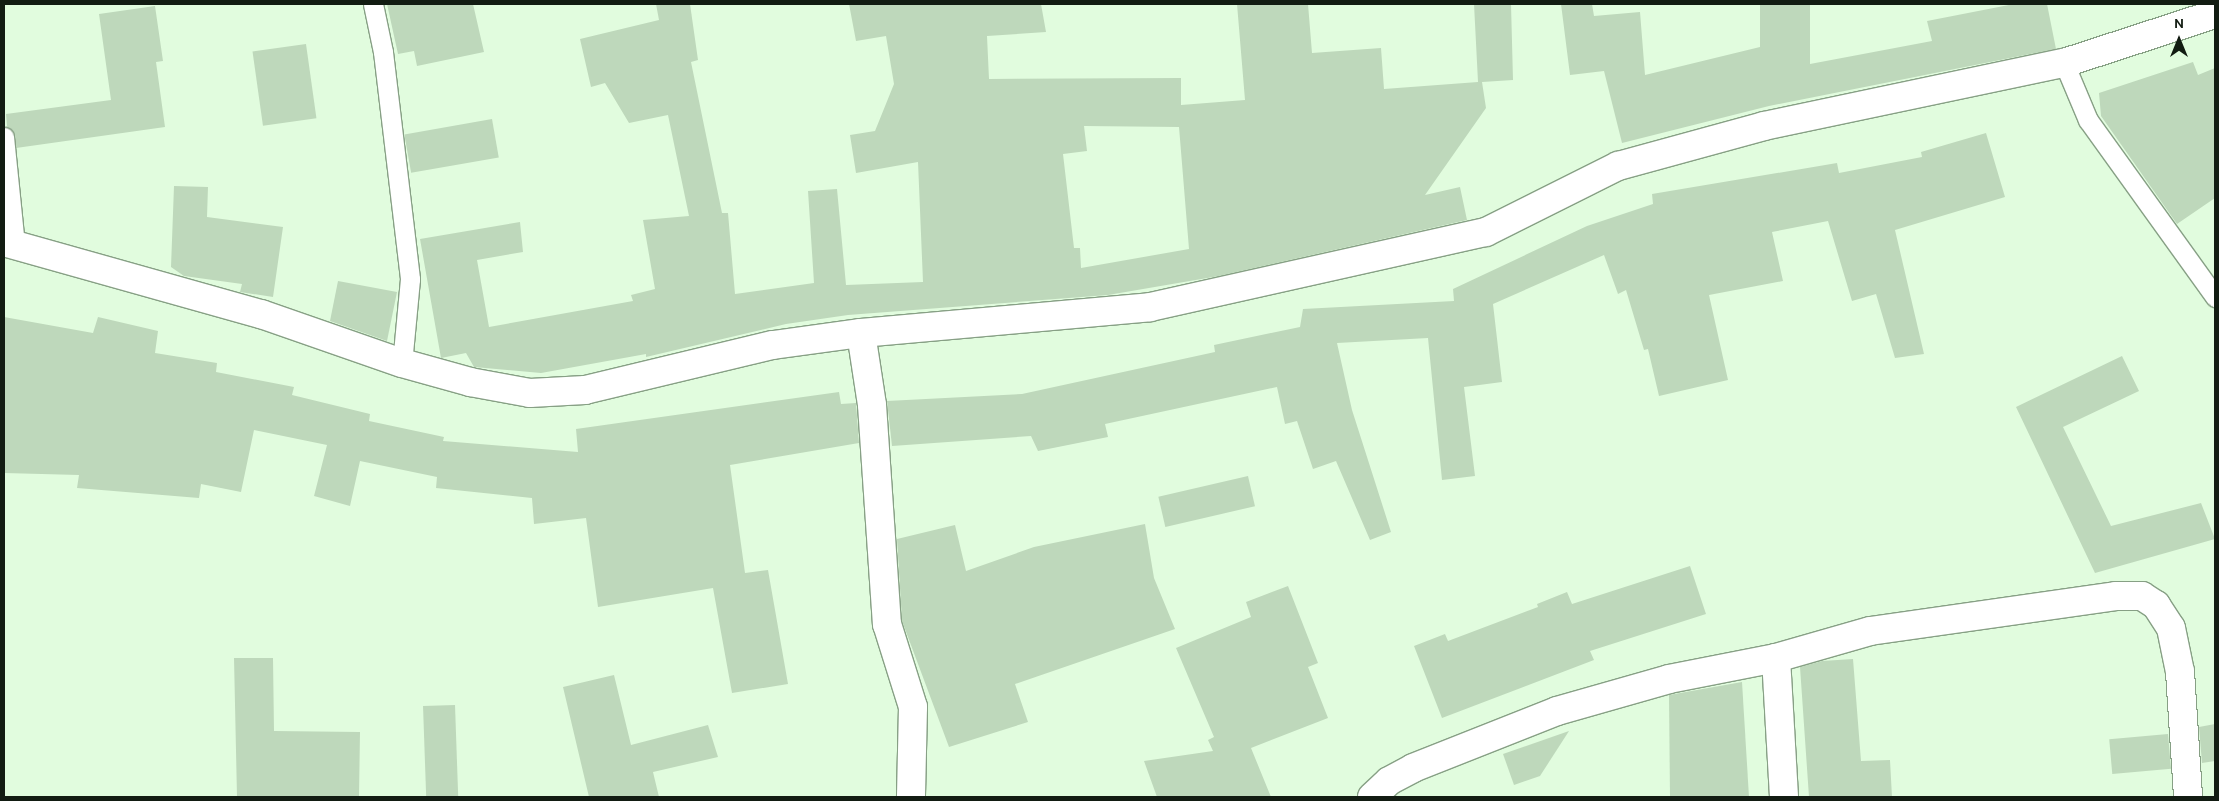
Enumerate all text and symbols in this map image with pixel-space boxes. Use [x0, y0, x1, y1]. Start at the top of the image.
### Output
north arrow [2154, 15, 2204, 65]
text: N [2174, 16, 2184, 33]

